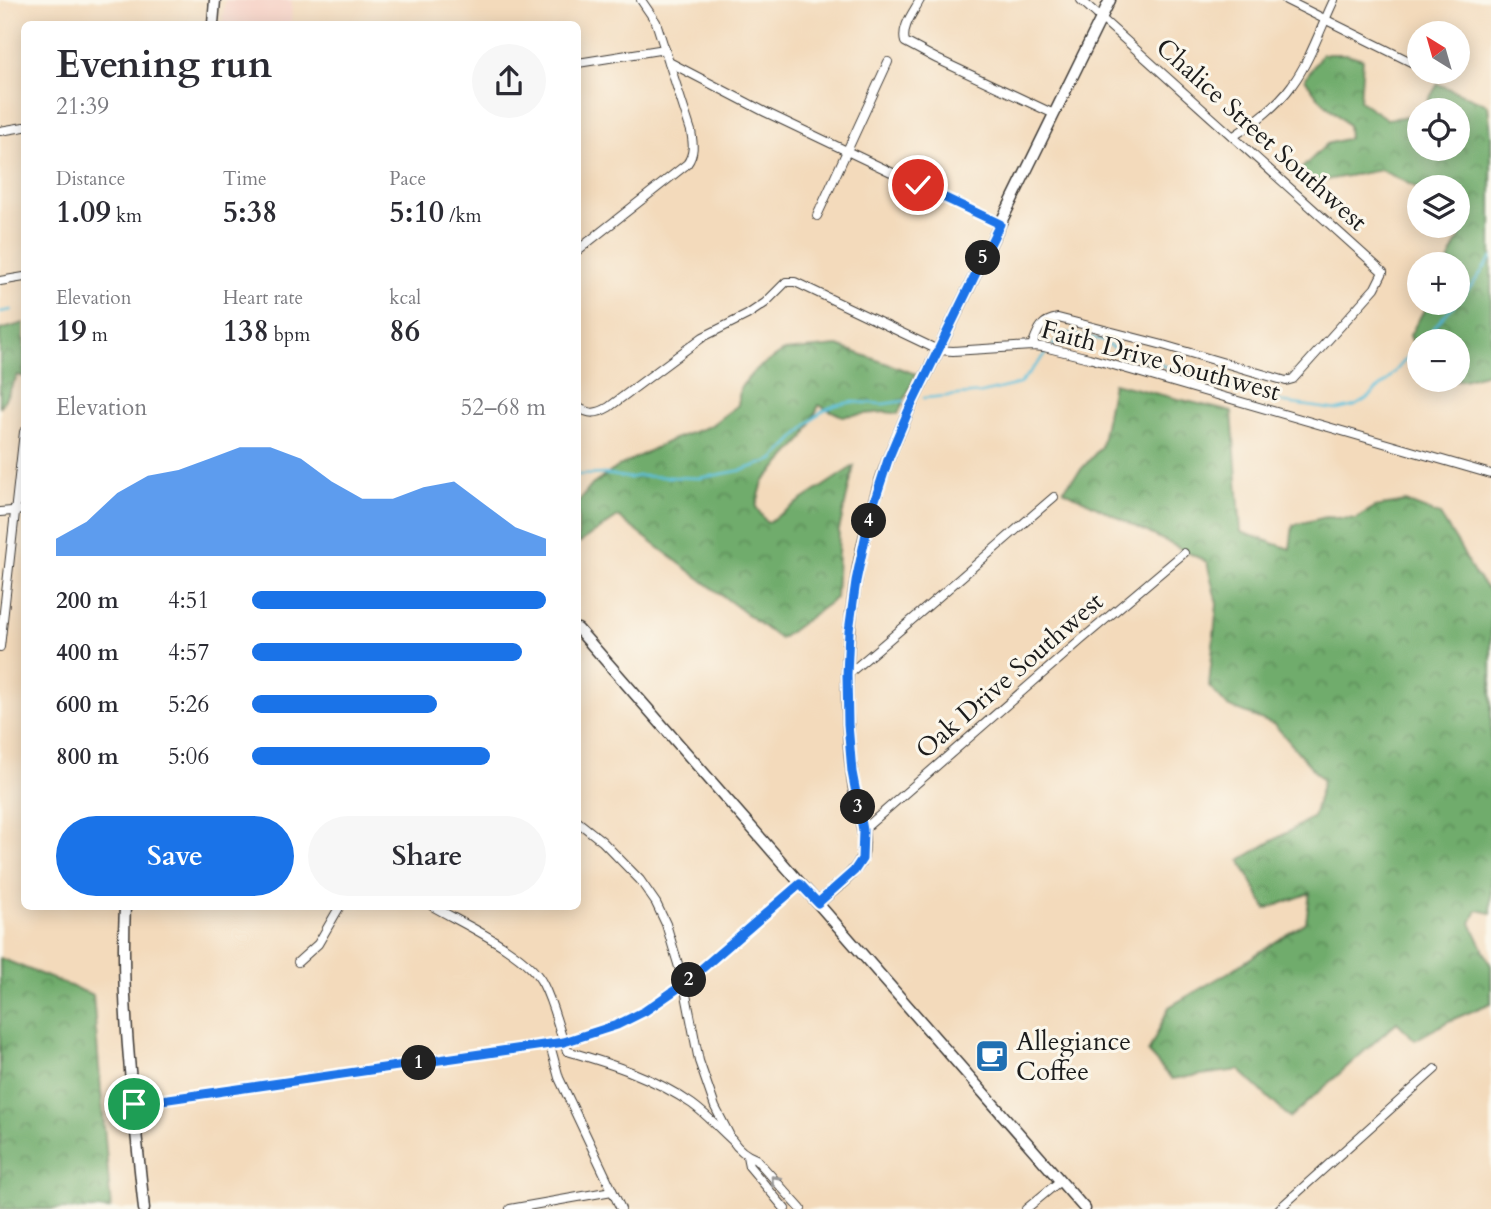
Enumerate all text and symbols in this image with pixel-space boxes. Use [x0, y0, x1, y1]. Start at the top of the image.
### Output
north arrow [1407, 21, 1470, 84]
map controls [1407, 21, 1470, 392]
street label: Chalice Street Southwest [1149, 30, 1375, 239]
text: Evening run [56, 39, 272, 91]
button: share [472, 44, 546, 118]
text: 21:39 [56, 91, 109, 122]
button: locate [1407, 98, 1470, 161]
pin [888, 155, 948, 215]
text: Distance [56, 166, 125, 192]
text: Time [223, 166, 267, 192]
text: Pace [389, 166, 426, 192]
icon: check [899, 166, 937, 204]
button: layers [1407, 175, 1470, 238]
text: 1.09 [56, 192, 111, 233]
text: 5:38 [223, 192, 277, 233]
text: 5:10 [389, 192, 444, 233]
text: km [111, 203, 142, 229]
text: /km [444, 203, 482, 229]
pin: 5 [965, 240, 1000, 276]
text: 5 [978, 244, 987, 270]
button: + [1407, 252, 1470, 315]
text: Elevation [56, 285, 131, 311]
text: Heart rate [223, 285, 303, 311]
text: kcal [389, 285, 421, 311]
text: 19 [56, 311, 87, 352]
text: 138 [223, 311, 269, 352]
text: 86 [389, 311, 420, 352]
street label: Faith Drive Southwest [1037, 312, 1284, 409]
text: m [87, 322, 108, 348]
text: bpm [269, 322, 310, 348]
button: − [1407, 329, 1470, 392]
text: Elevation [56, 392, 147, 423]
text: 52–68 m [461, 392, 546, 423]
pin: 4 [852, 504, 886, 538]
text: 4 [864, 507, 873, 533]
street label: Oak Drive Southwest [908, 584, 1111, 767]
text: 200 m [56, 585, 119, 616]
text: 4:51 [168, 585, 209, 616]
text: 400 m [56, 637, 119, 668]
text: 4:57 [168, 637, 209, 668]
text: 600 m [56, 689, 119, 720]
text: 5:26 [168, 689, 209, 720]
text: 800 m [56, 741, 119, 772]
text: 5:06 [168, 741, 209, 772]
pin: 3 [840, 790, 876, 824]
text: 3 [853, 793, 862, 819]
button: Save [56, 816, 294, 896]
button: Share [308, 816, 546, 896]
pin: 2 [672, 962, 706, 998]
text: 2 [684, 966, 693, 992]
place label: Allegiance Coffee [1016, 1024, 1131, 1089]
cafe icon: Allegiance Coffee [973, 1037, 1011, 1075]
pin: 1 [402, 1046, 436, 1080]
text: 1 [414, 1049, 423, 1075]
pin [104, 1074, 164, 1134]
icon: arrive [115, 1085, 153, 1123]
one-way arrow [771, 1176, 783, 1189]

